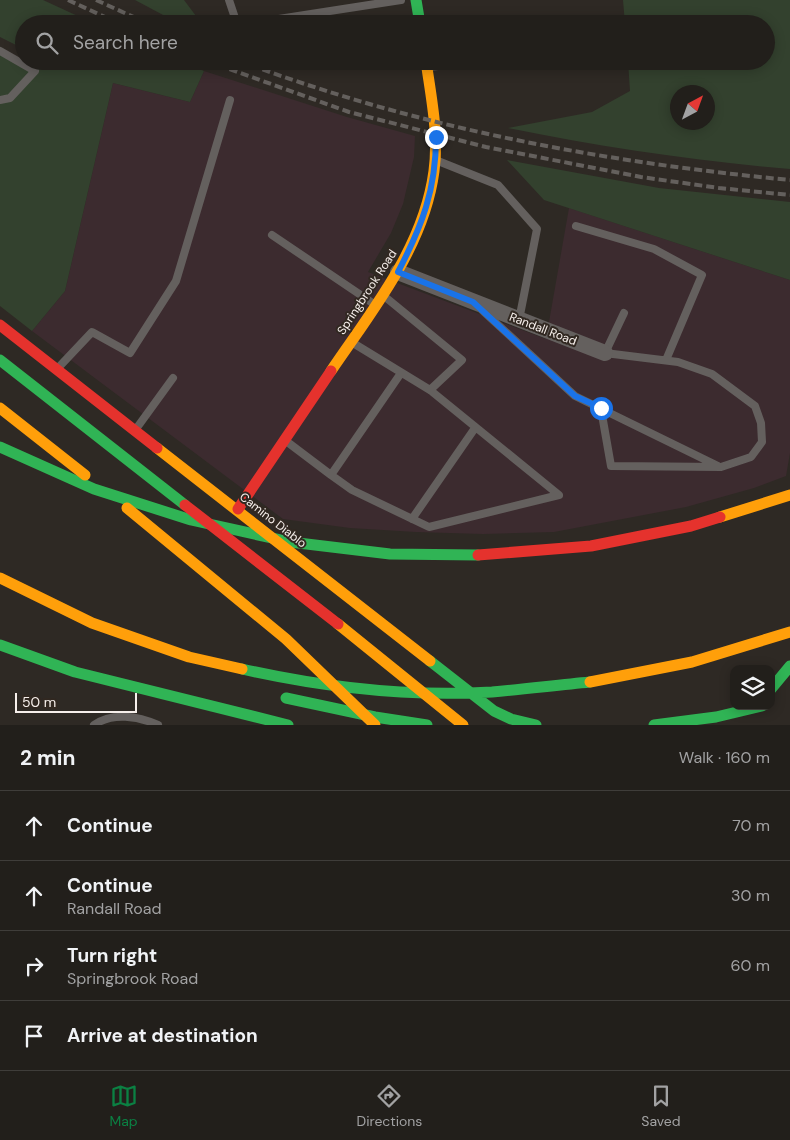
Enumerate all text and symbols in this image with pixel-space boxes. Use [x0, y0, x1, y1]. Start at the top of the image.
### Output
search box [15, 15, 775, 70]
icon: search [33, 29, 61, 57]
text: Search here [73, 30, 178, 55]
north arrow [670, 85, 715, 130]
route end [425, 126, 448, 149]
street label: Springbrook Road [333, 246, 401, 338]
street label: Randall Road [507, 309, 579, 349]
route start [590, 397, 613, 420]
street label: Camino Diablo [236, 489, 310, 551]
map controls [730, 665, 775, 710]
button: layers [730, 665, 775, 710]
scale bar [15, 690, 138, 713]
text: 50 m [22, 693, 56, 711]
text: 2 min [20, 744, 76, 772]
text: Walk · 160 m [679, 747, 770, 768]
icon: ahead [20, 812, 48, 840]
text: Continue [67, 813, 153, 838]
text: 70 m [732, 815, 770, 836]
text: Continue [67, 873, 153, 898]
icon: ahead [20, 882, 48, 910]
text: 30 m [731, 885, 770, 906]
text: Randall Road [67, 898, 162, 919]
text: Turn right [67, 943, 157, 968]
icon: right [20, 952, 48, 980]
text: 60 m [730, 955, 770, 976]
text: Springbrook Road [67, 968, 198, 989]
icon: arrive [20, 1022, 48, 1050]
text: Arrive at destination [67, 1023, 258, 1048]
tab: Map [109, 1082, 138, 1130]
tab: Directions [357, 1082, 422, 1130]
tab: Saved [641, 1082, 681, 1130]

